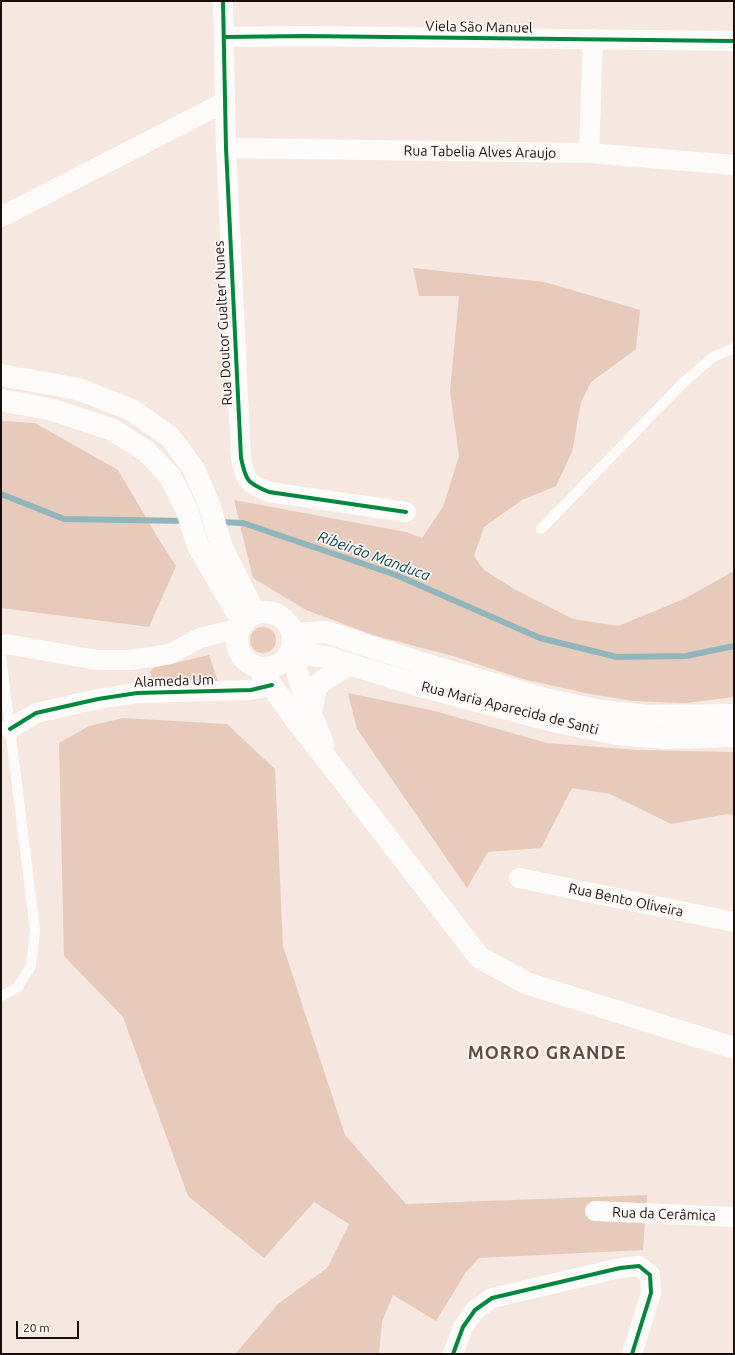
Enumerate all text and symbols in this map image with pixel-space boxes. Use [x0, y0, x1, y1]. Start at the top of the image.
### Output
street label: Viela São Manuel [425, 18, 533, 36]
street label: Rua Tabelia Alves Araujo [404, 142, 556, 162]
street label: Rua Doutor Gualter Nunes [210, 240, 236, 406]
water label: Ribeirão Manduca [315, 527, 433, 585]
street label: Alameda Um [134, 671, 214, 691]
street label: Rua Maria Aparecida de Santi [420, 678, 600, 738]
street label: Rua Bento Oliveira [567, 880, 685, 920]
district label: MORRO GRANDE [468, 1042, 626, 1064]
street label: Rua da Cerâmica [612, 1204, 716, 1224]
scale bar [18, 1313, 81, 1339]
text: 20 m [23, 1321, 50, 1334]

